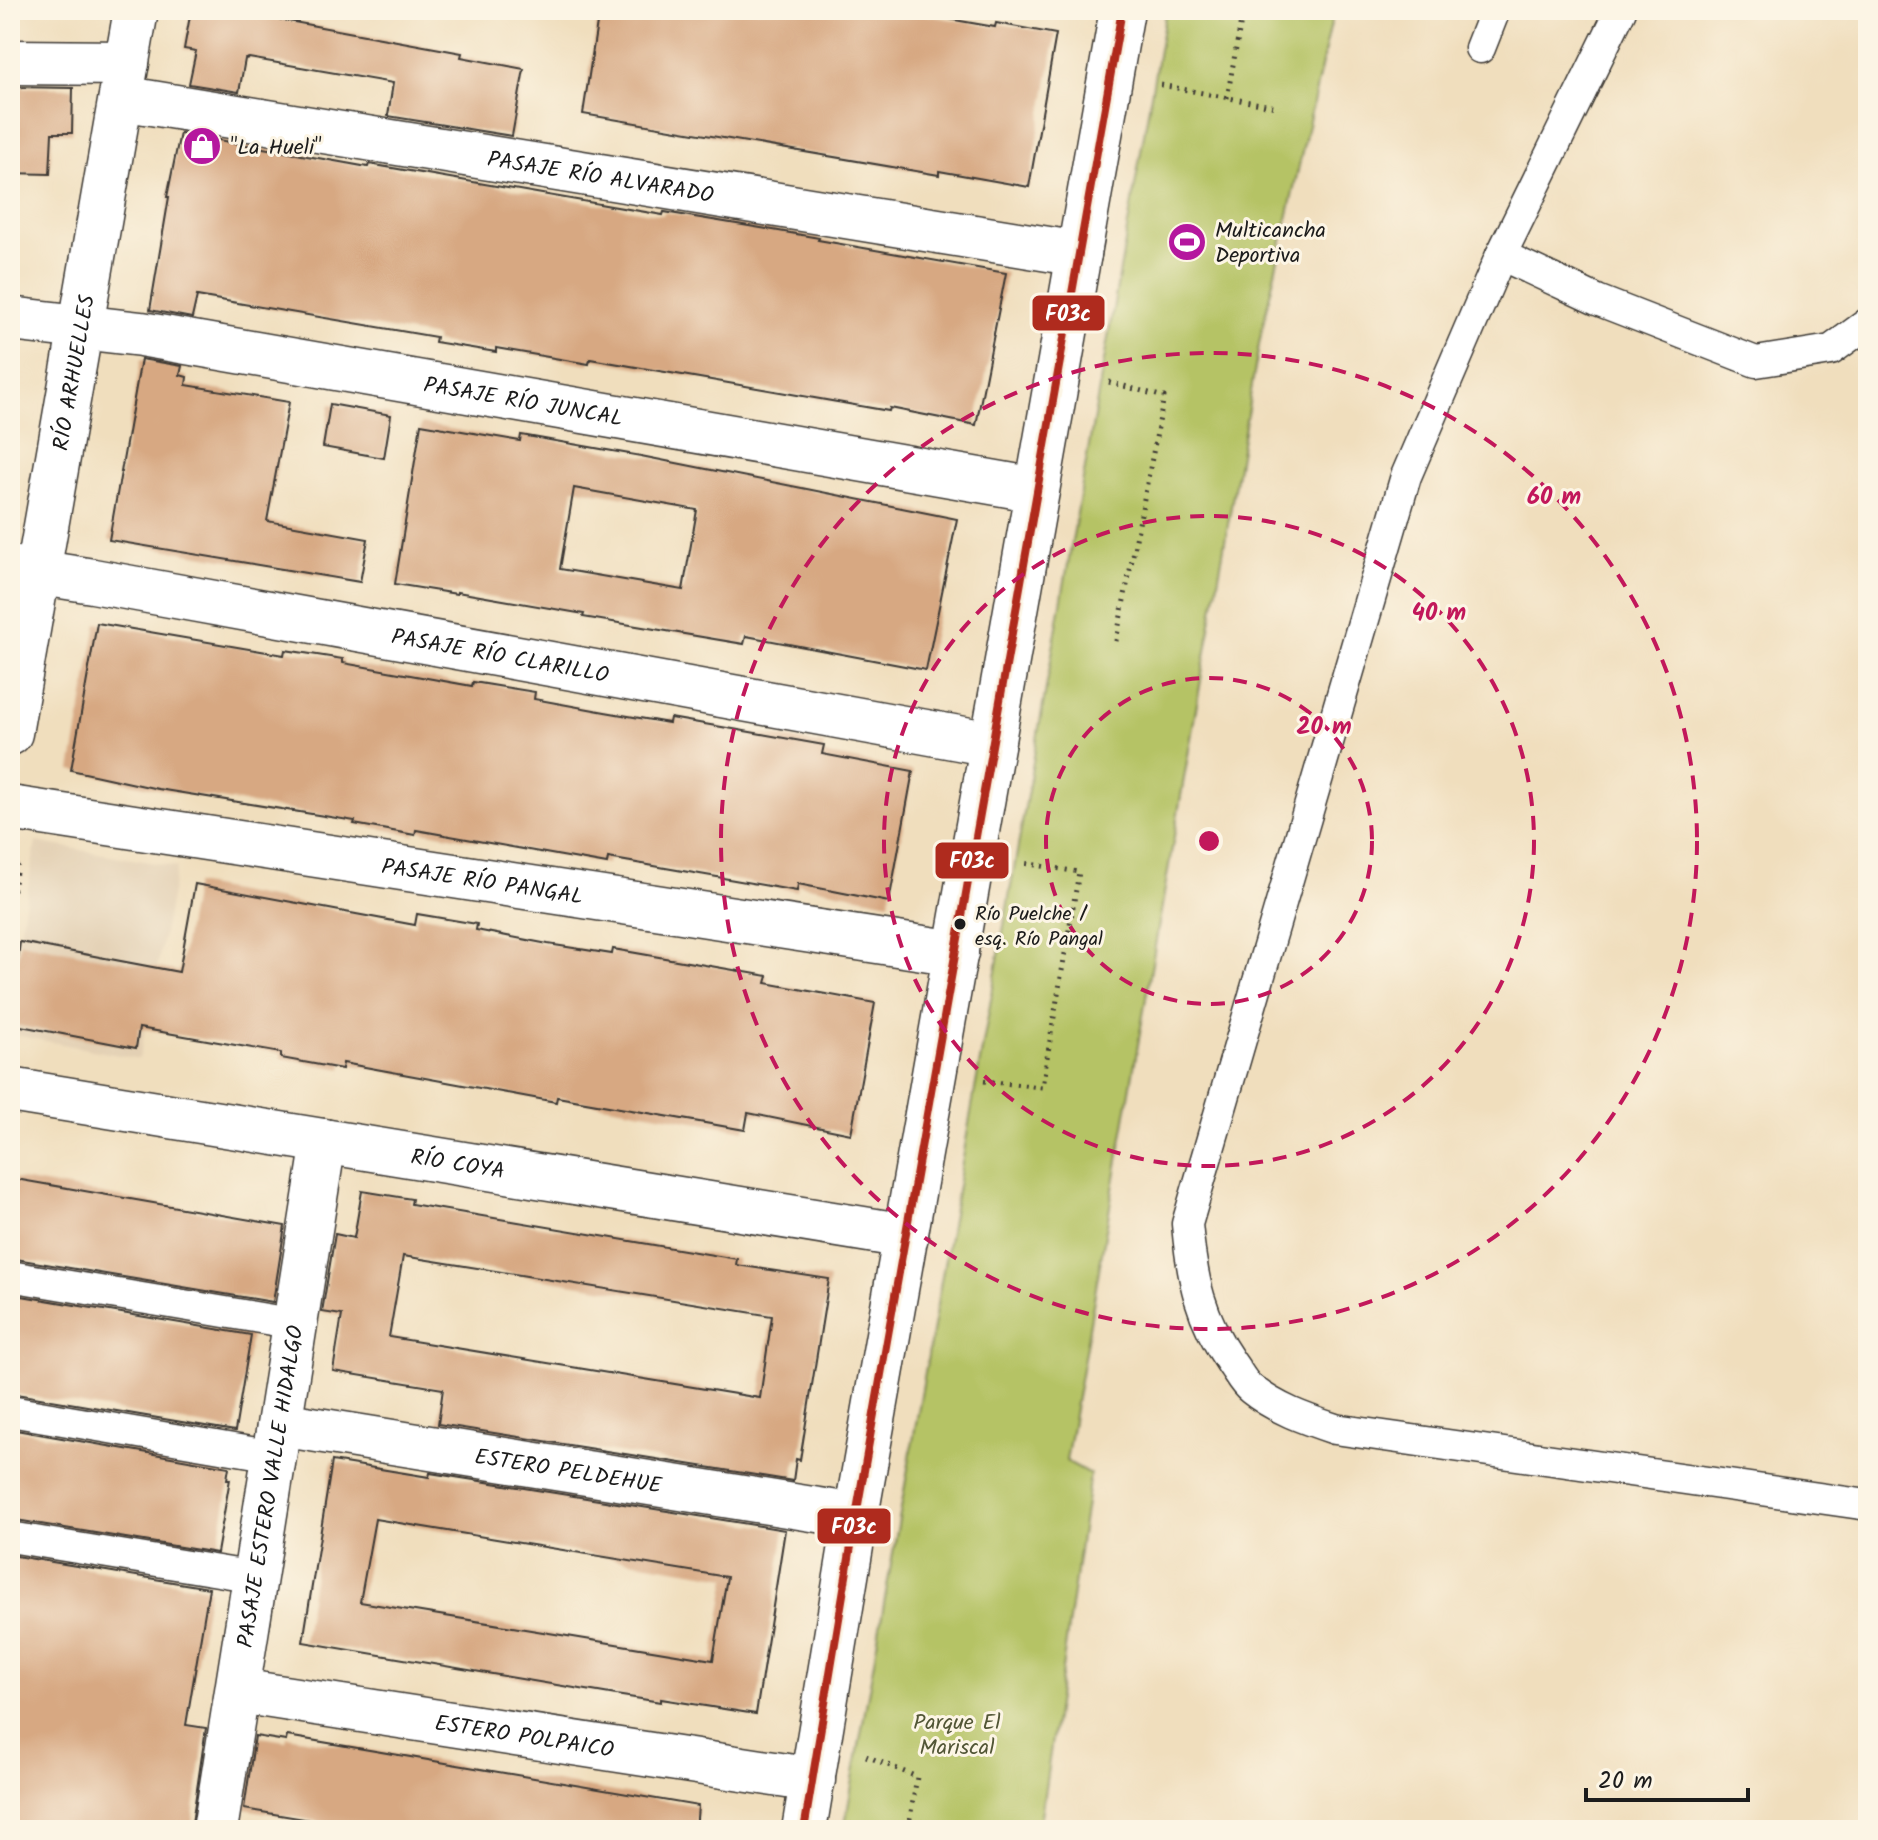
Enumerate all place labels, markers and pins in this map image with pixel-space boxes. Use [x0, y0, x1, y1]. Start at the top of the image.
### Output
shop icon: "La Hueli" [181, 125, 223, 167]
place label: "La Hueli" [230, 131, 322, 166]
place label: Multicancha Deportiva [1215, 214, 1326, 274]
sports icon: Multicancha Deportiva [1166, 221, 1208, 263]
centre of rings [1195, 827, 1223, 855]
place label: Río Puelche / esq. Río Pangal [975, 899, 1103, 956]
marker: Río Puelche / esq. Río Pangal [952, 916, 968, 932]

